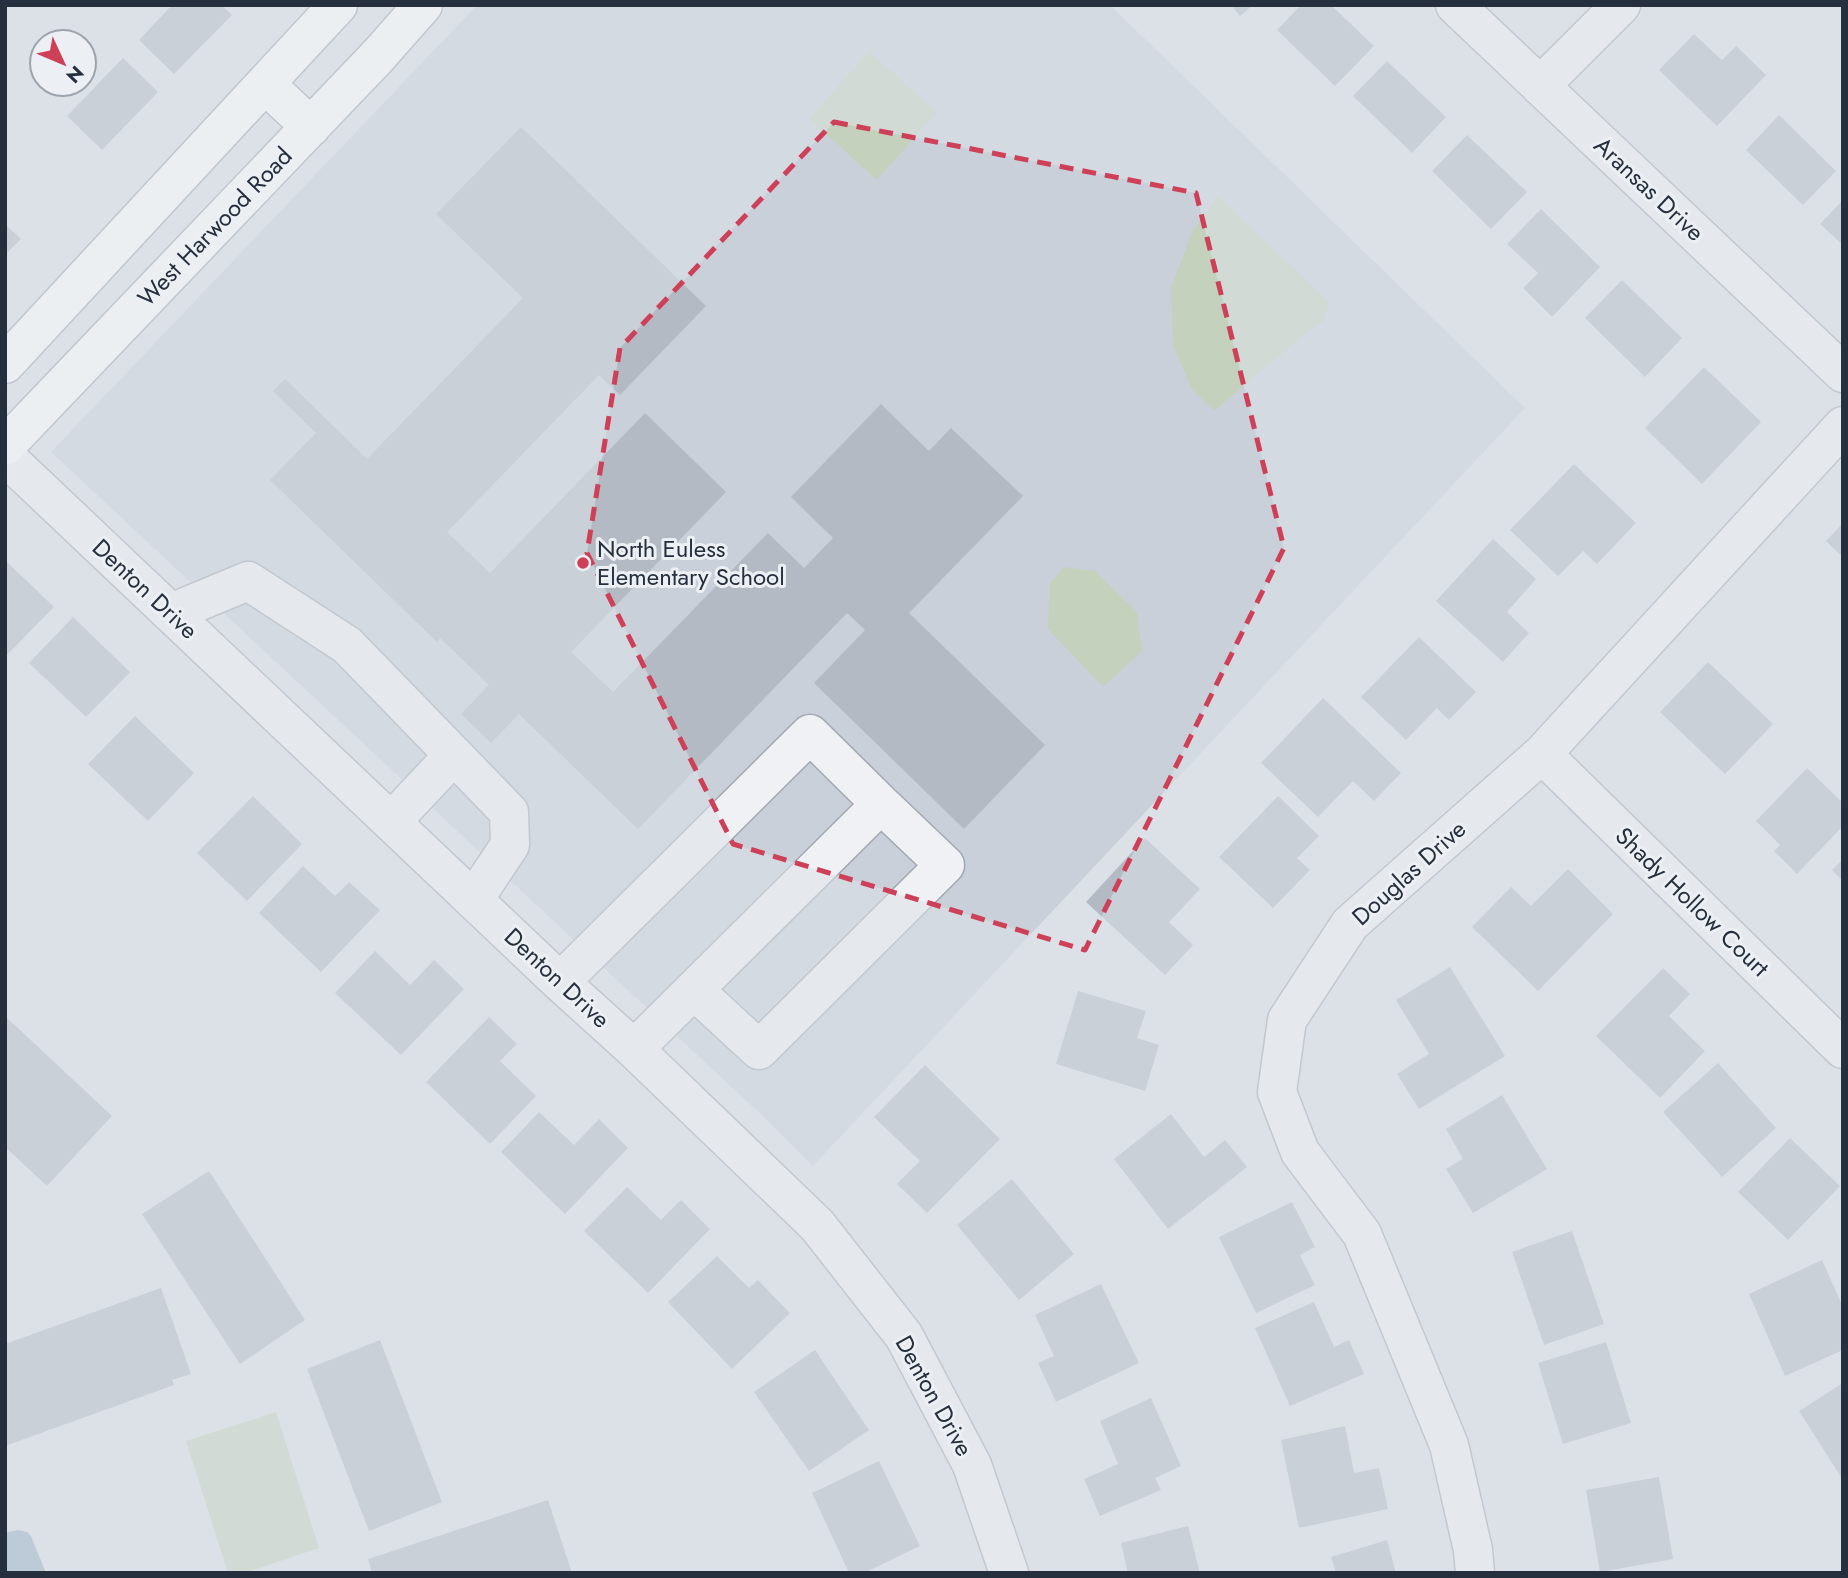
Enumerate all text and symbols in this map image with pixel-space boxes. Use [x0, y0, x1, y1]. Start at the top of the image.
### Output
north arrow [28, 28, 98, 98]
text: N [60, 60, 90, 89]
street label: Aransas Drive [1586, 128, 1712, 249]
street label: West Harwood Road [129, 139, 300, 314]
street label: Denton Drive [85, 530, 206, 647]
place label: North Euless Elementary School [597, 531, 785, 594]
marker: North Euless Elementary School [575, 555, 591, 571]
street label: Douglas Drive [1344, 812, 1474, 933]
street label: Shady Hollow Court [1607, 819, 1777, 985]
street label: Denton Drive [497, 919, 618, 1036]
street label: Denton Drive [887, 1329, 982, 1463]

